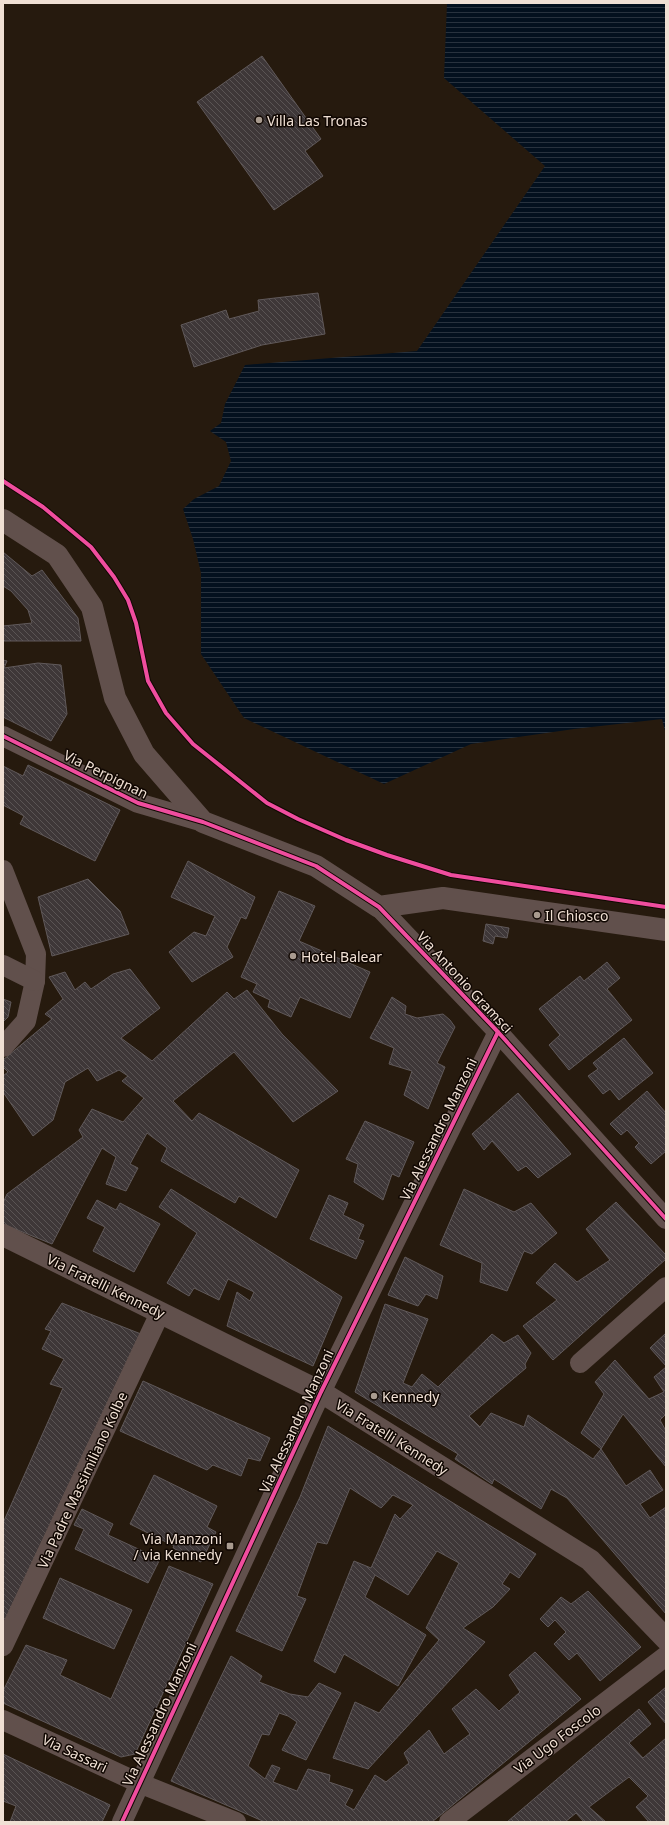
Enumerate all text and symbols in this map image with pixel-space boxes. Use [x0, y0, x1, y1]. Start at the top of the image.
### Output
place label: Villa Las Tronas [267, 111, 368, 130]
marker: Villa Las Tronas [254, 115, 264, 125]
street label: Via Perpignan [61, 745, 151, 803]
place label: Il Chiosco [545, 906, 608, 925]
marker: Il Chiosco [532, 910, 542, 920]
street label: Via Antonio Gramsci [413, 927, 517, 1037]
place label: Hotel Balear [301, 947, 382, 966]
marker: Hotel Balear [288, 951, 298, 961]
street label: Via Alessandro Manzoni [395, 1054, 481, 1204]
street label: Via Fratelli Kennedy [44, 1249, 169, 1323]
street label: Via Alessandro Manzoni [254, 1346, 338, 1496]
place label: Kennedy [382, 1387, 440, 1406]
street label: Via Padre Massimiliano Kolbe [33, 1389, 131, 1571]
marker: Kennedy [369, 1391, 379, 1401]
street label: Via Fratelli Kennedy [332, 1395, 452, 1480]
place label: Via Manzoni / via Kennedy [133, 1529, 223, 1564]
marker: Via Manzoni / via Kennedy [225, 1541, 235, 1551]
street label: Via Alessandro Manzoni [117, 1639, 201, 1789]
street label: Via Ugo Foscolo [510, 1700, 604, 1778]
street label: Via Sassari [39, 1730, 111, 1776]

